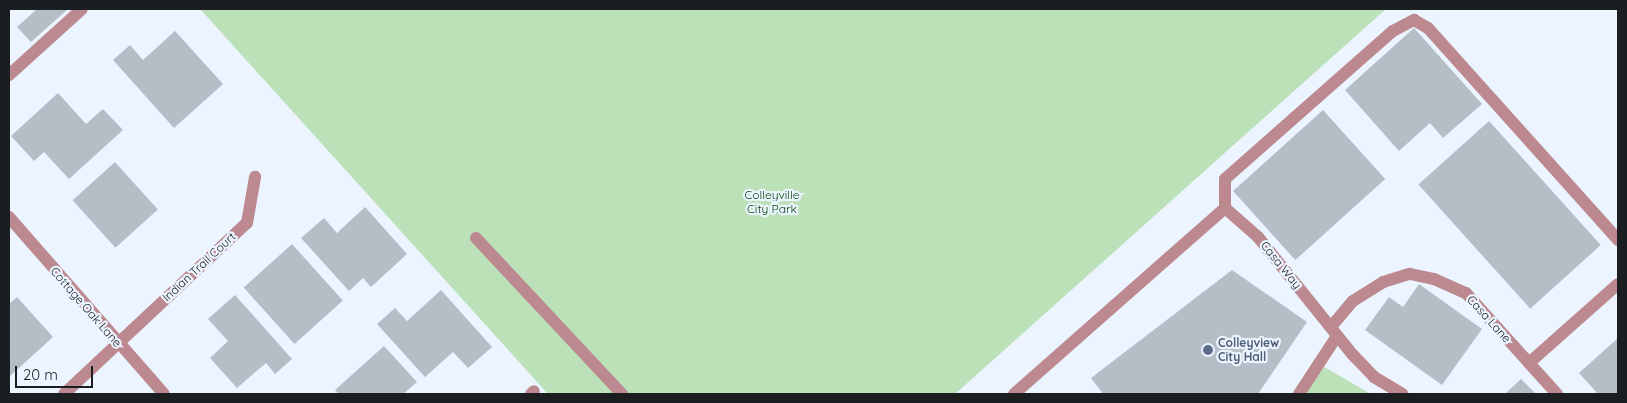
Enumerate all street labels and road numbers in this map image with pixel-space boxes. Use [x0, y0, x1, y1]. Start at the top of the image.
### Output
street label: Indian Trail Court [159, 229, 239, 305]
street label: Casa Way [1257, 238, 1305, 292]
street label: Cottage Oak Lane [47, 264, 125, 350]
street label: Casa Lane [1464, 292, 1514, 346]

